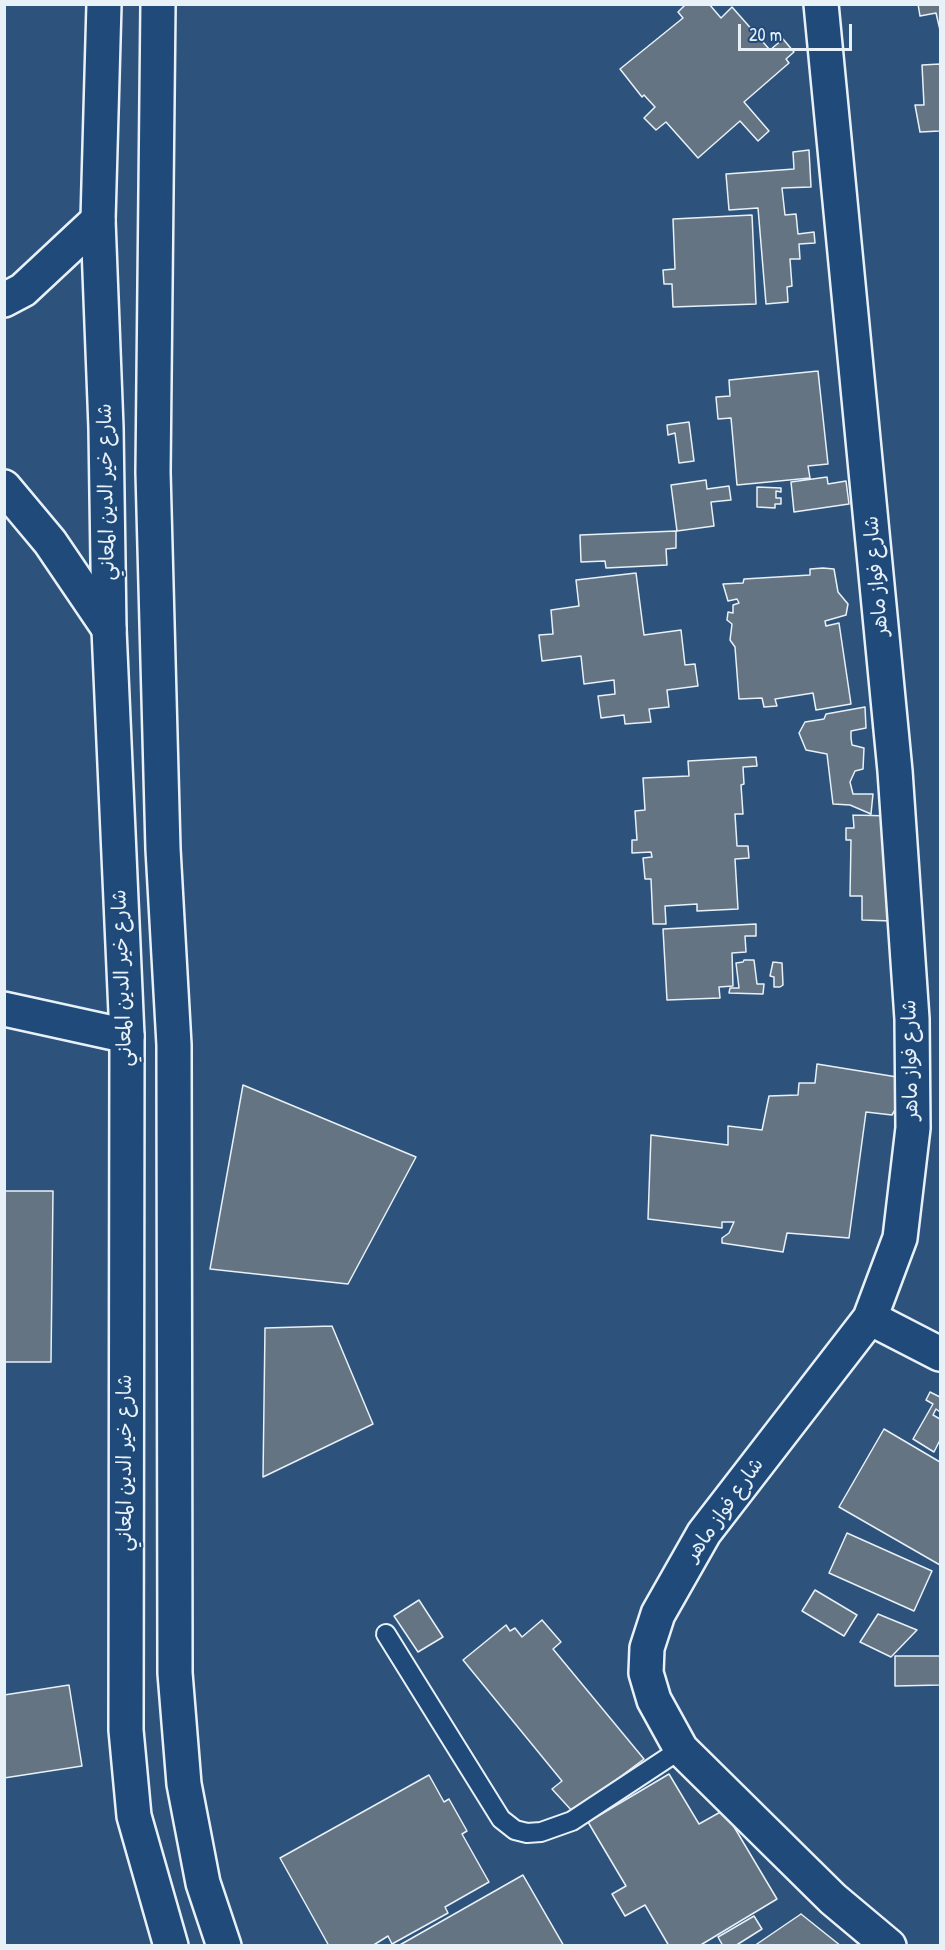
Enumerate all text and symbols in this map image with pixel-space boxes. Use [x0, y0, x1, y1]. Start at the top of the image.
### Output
scale bar [741, 12, 855, 50]
text: 20 m [749, 22, 782, 47]
street label: شارع خير الدين المعاني [93, 403, 121, 581]
street label: شارع فواز ماهر [860, 515, 894, 637]
street label: شارع خير الدين المعاني [108, 889, 138, 1067]
street label: شارع فواز ماهر [898, 999, 924, 1121]
street label: شارع خير الدين المعاني [114, 1374, 138, 1552]
street label: شارع فواز ماهر [681, 1454, 769, 1566]

